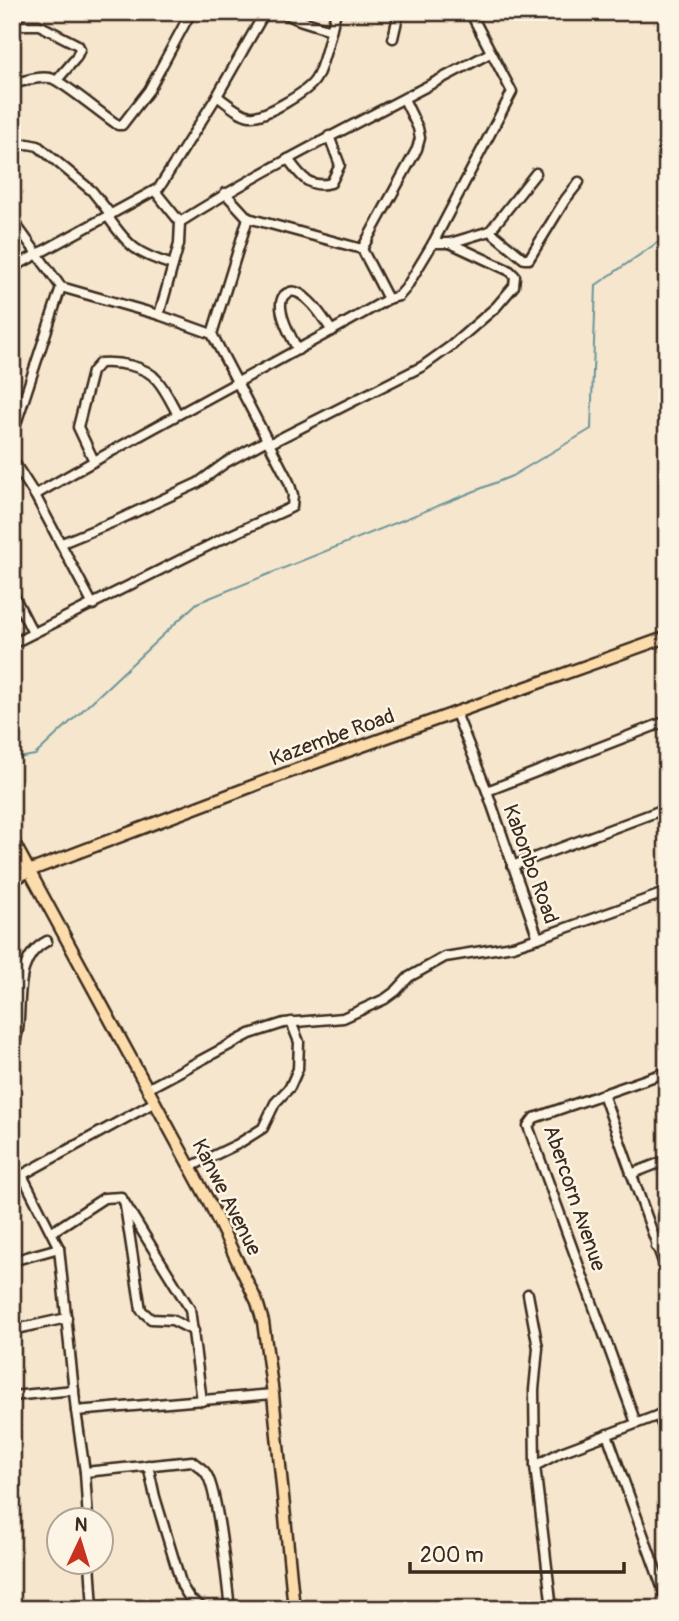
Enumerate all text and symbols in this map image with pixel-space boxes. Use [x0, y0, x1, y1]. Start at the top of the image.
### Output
street label: Kazembe Road [266, 702, 398, 773]
street label: Kabonbo Road [496, 801, 565, 928]
street label: Abercorn Avenue [537, 1122, 612, 1275]
street label: Kanwe Avenue [186, 1134, 268, 1261]
north arrow [46, 1506, 116, 1576]
text: N [74, 1513, 89, 1537]
scale bar [410, 1530, 623, 1574]
text: 200 m [420, 1542, 484, 1569]

